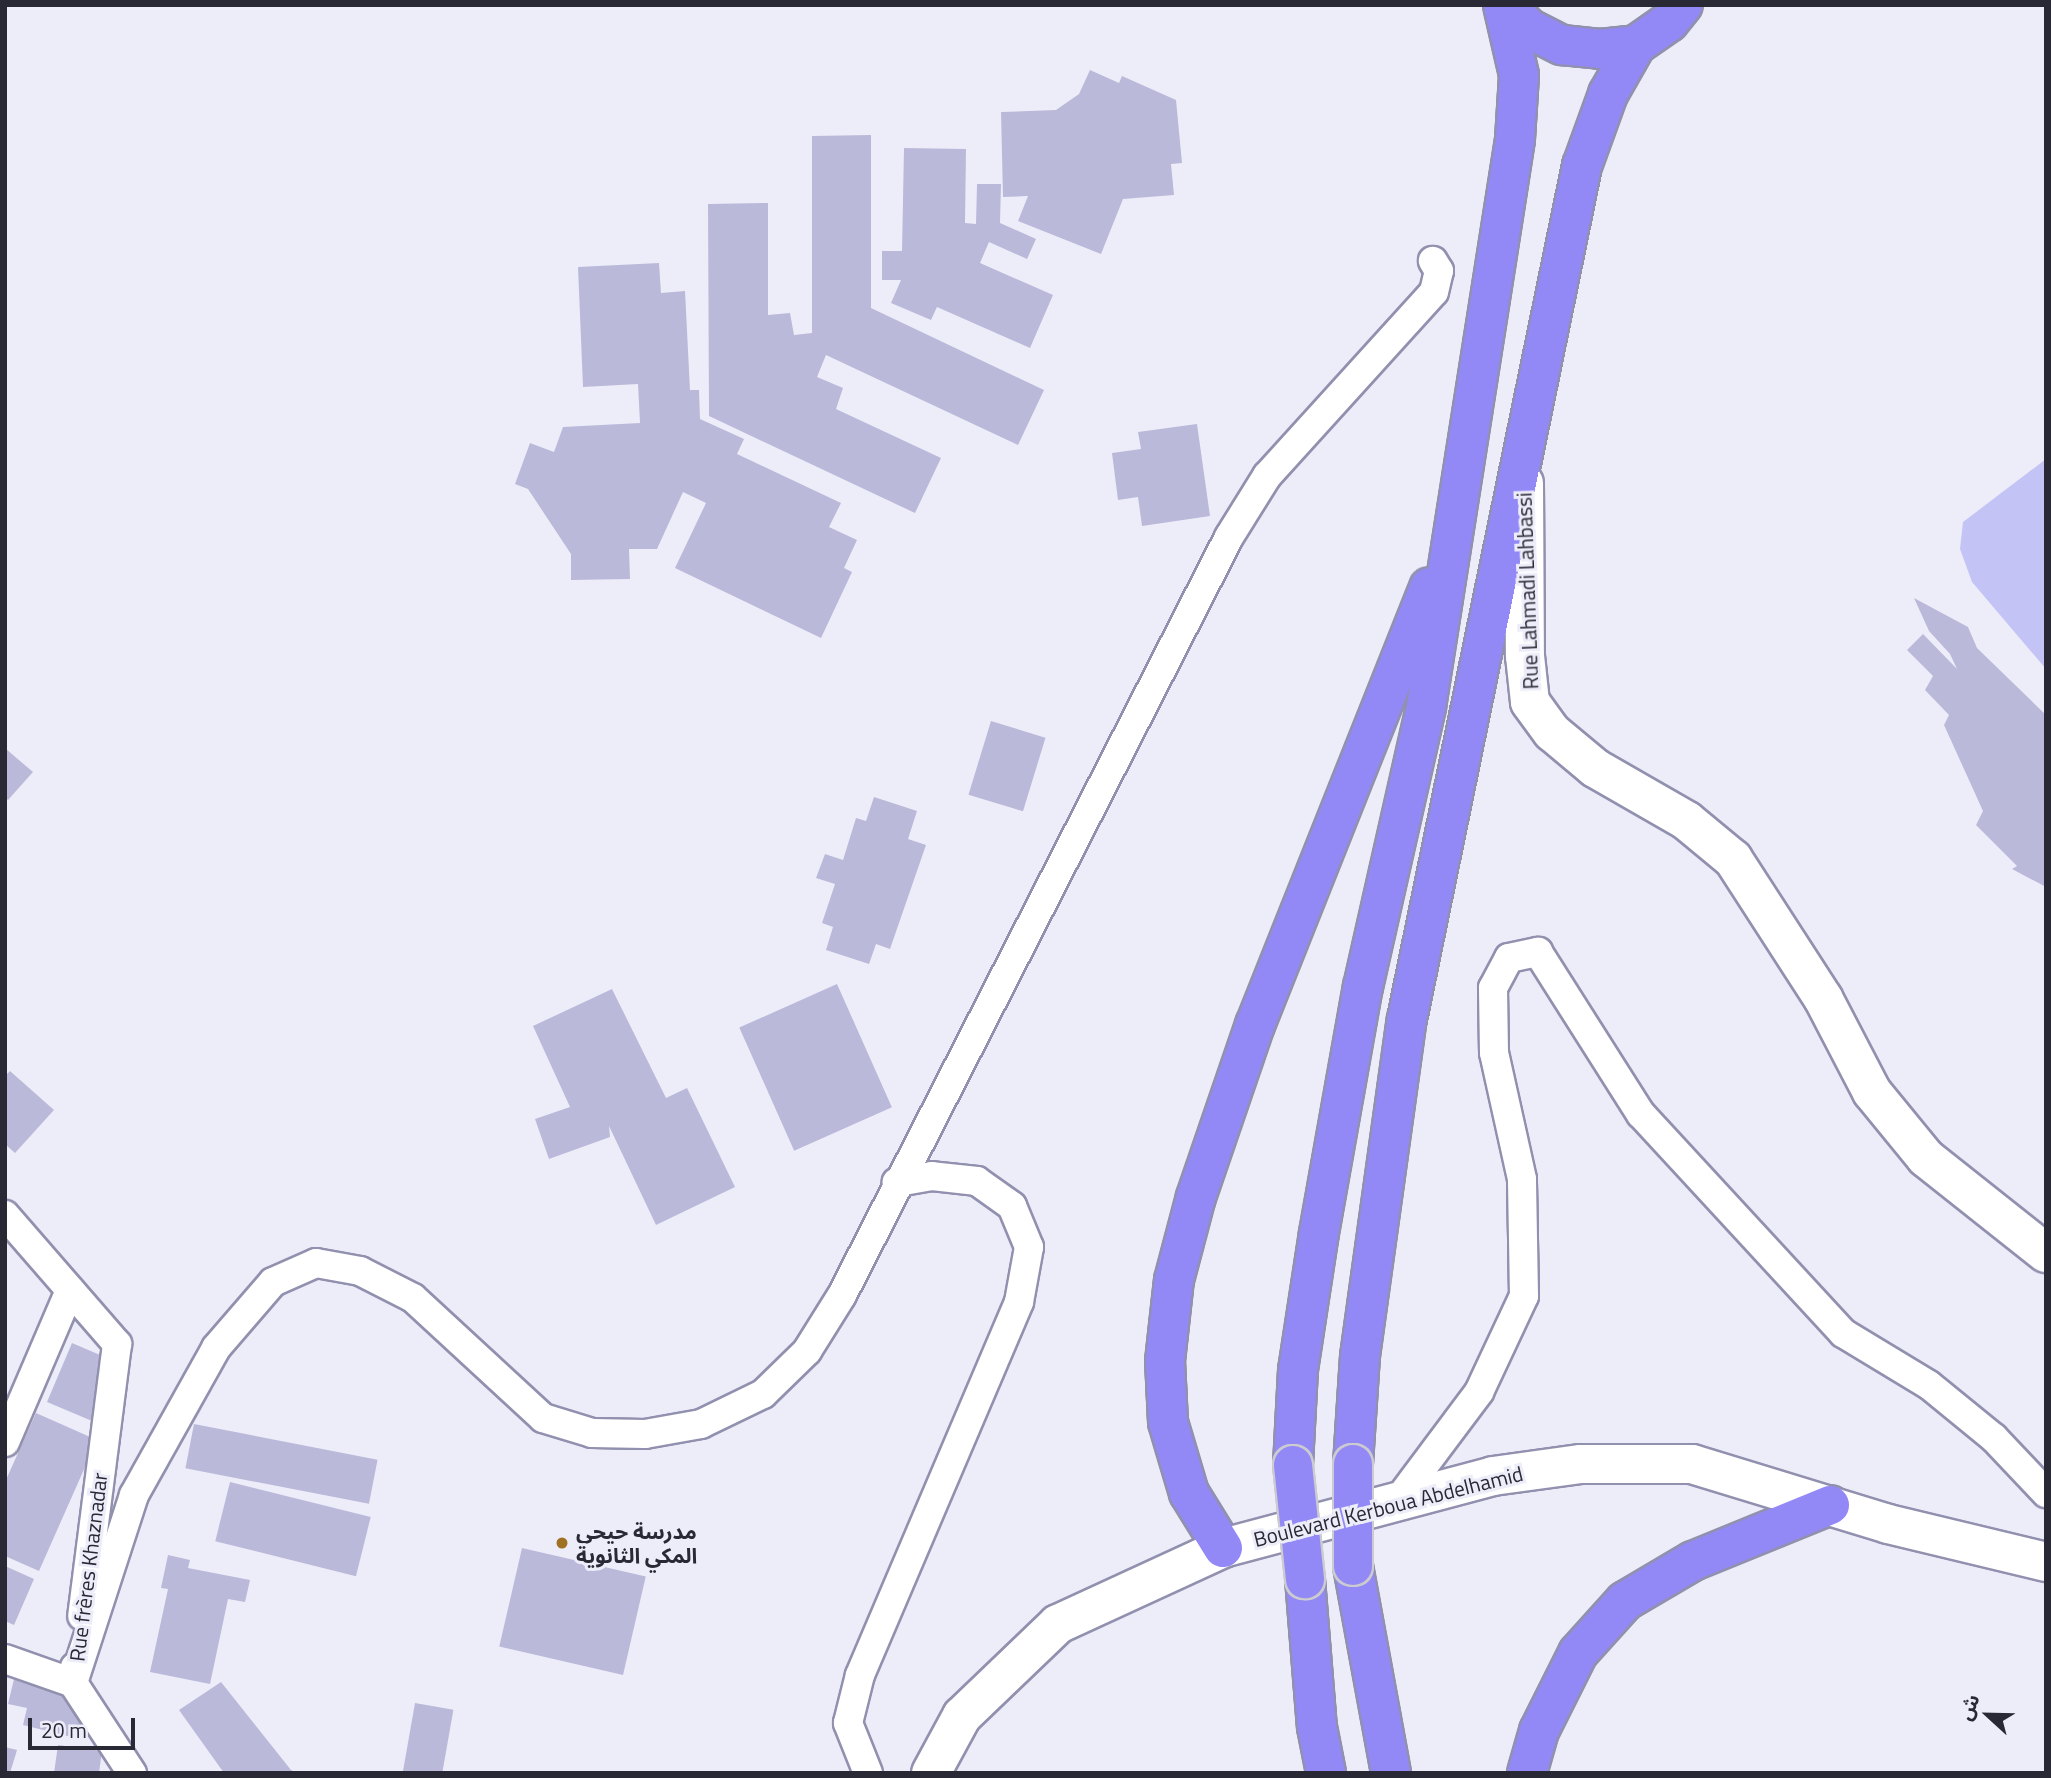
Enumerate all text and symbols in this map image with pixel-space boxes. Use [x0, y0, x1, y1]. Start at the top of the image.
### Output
street label: Rue Lahmadi Lahbassi [1511, 492, 1543, 690]
street label: Boulevard Kerboua Abdelhamid [1251, 1460, 1525, 1552]
street label: Rue frères Khaznadar [64, 1471, 112, 1663]
place label: مدرسة حيحي المكي الثانوية [576, 1518, 697, 1568]
marker: مدرسة حيحي المكي الثانوية [554, 1535, 570, 1551]
north arrow [1953, 1680, 2023, 1750]
text: ش [1950, 1689, 1986, 1724]
scale bar [32, 1704, 138, 1748]
text: 20 m [41, 1714, 87, 1746]

